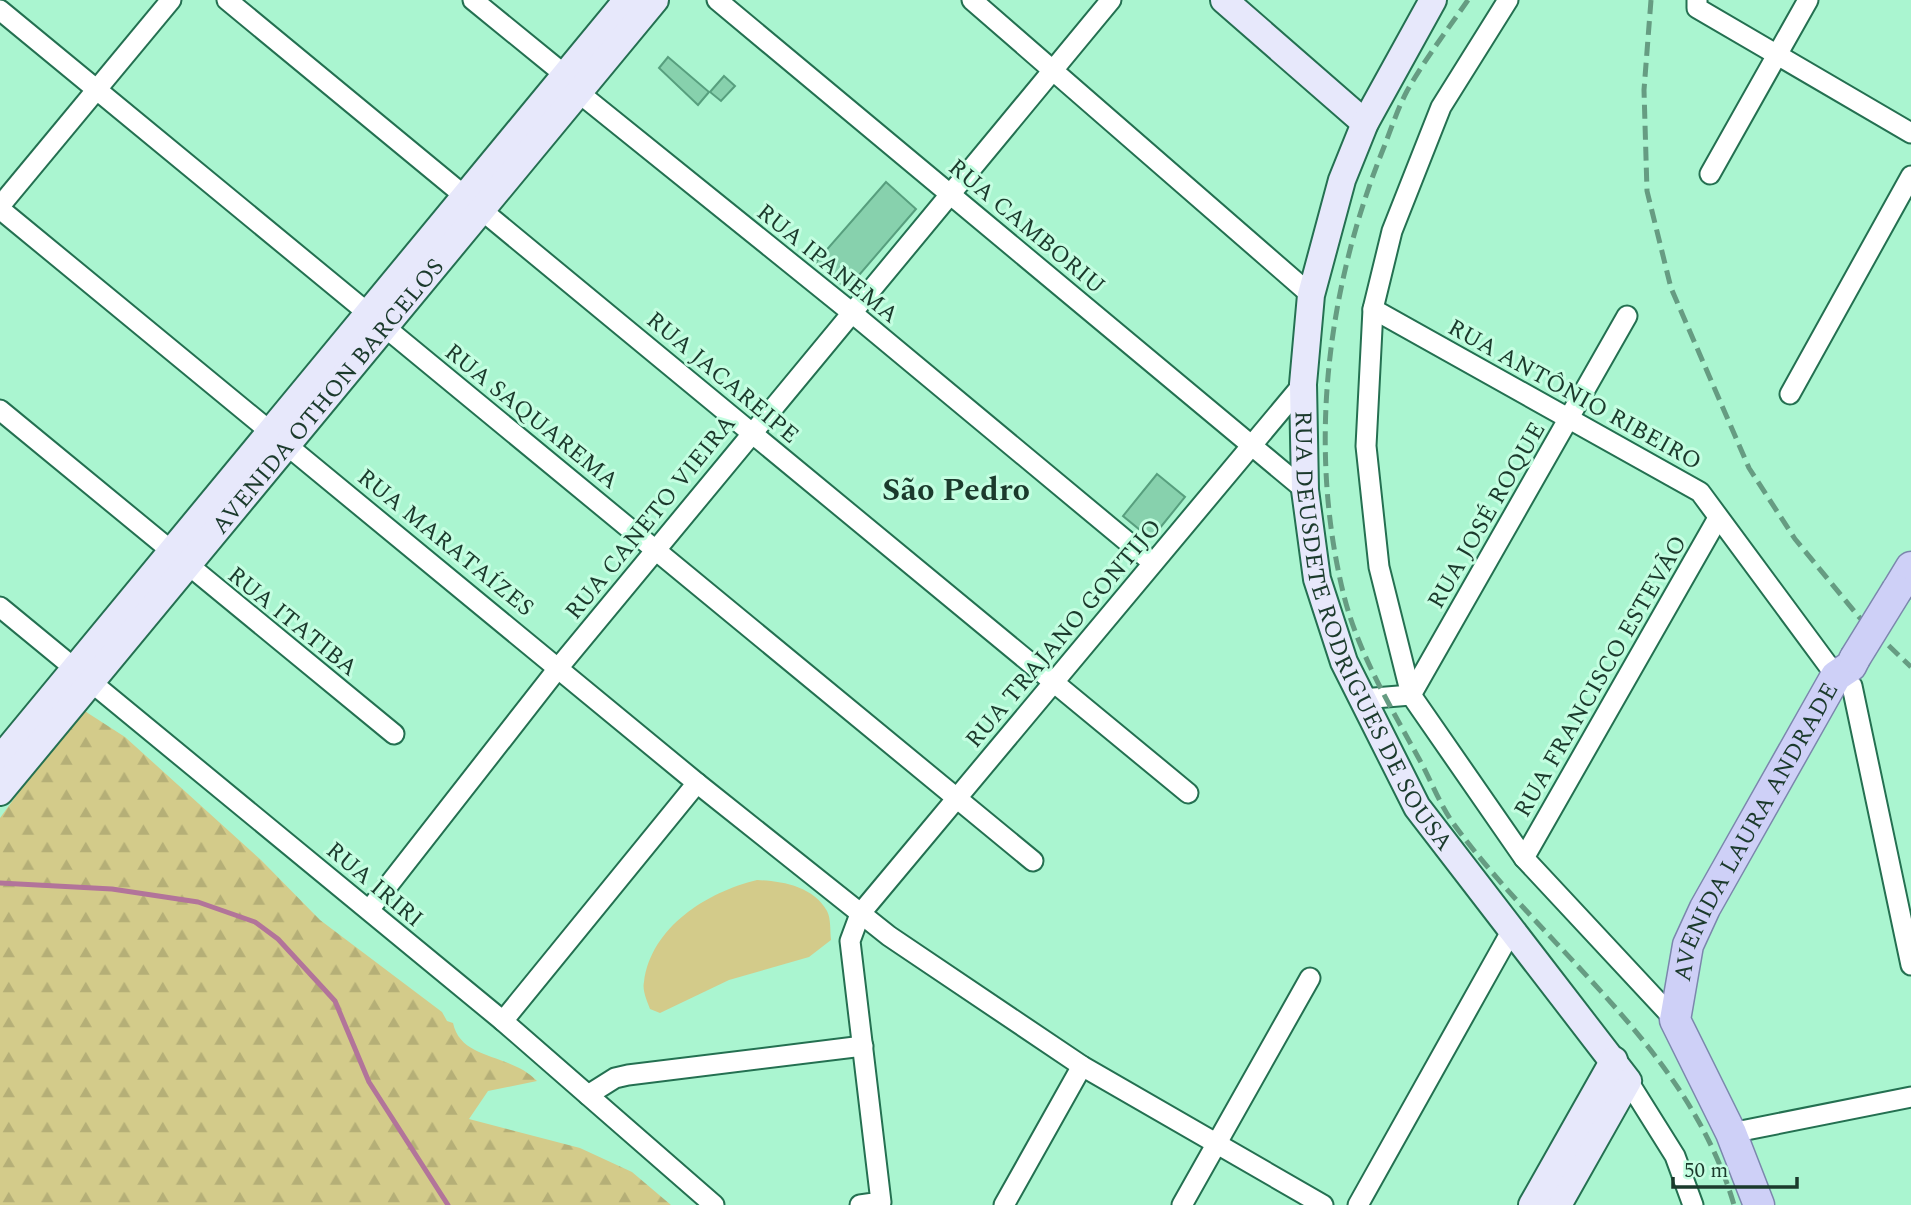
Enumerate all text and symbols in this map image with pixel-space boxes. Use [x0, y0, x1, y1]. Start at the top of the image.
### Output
street label: RUA CAMBORIU [940, 150, 1113, 303]
street label: RUA IPANEMA [748, 195, 906, 333]
street label: AVENIDA OTHON BARCELOS [203, 251, 453, 542]
street label: RUA JACAREIPE [638, 303, 807, 453]
street label: RUA ANTÔNIO RIBEIRO [1441, 310, 1708, 480]
street label: RUA SAQUAREMA [436, 335, 627, 499]
street label: RUA CANETO VIEIRA [557, 407, 745, 628]
street label: RUA DEUSDETE RODRIGUES DE SOUSA [1285, 410, 1462, 859]
street label: RUA JOSÉ ROQUE [1419, 415, 1555, 616]
street label: RUA MARATAÍZES [349, 460, 542, 626]
district label: São Pedro [882, 466, 1030, 515]
street label: RUA TRAJANO GONTIJO [957, 511, 1171, 756]
street label: RUA FRANCISCO ESTEVÃO [1505, 529, 1697, 824]
street label: RUA ITATIBA [219, 558, 365, 686]
street label: AVENIDA LAURA ANDRADE [1665, 676, 1848, 984]
street label: RUA IRIRI [318, 833, 431, 936]
scale bar [1673, 1146, 1797, 1190]
text: 50 m [1684, 1155, 1728, 1187]

